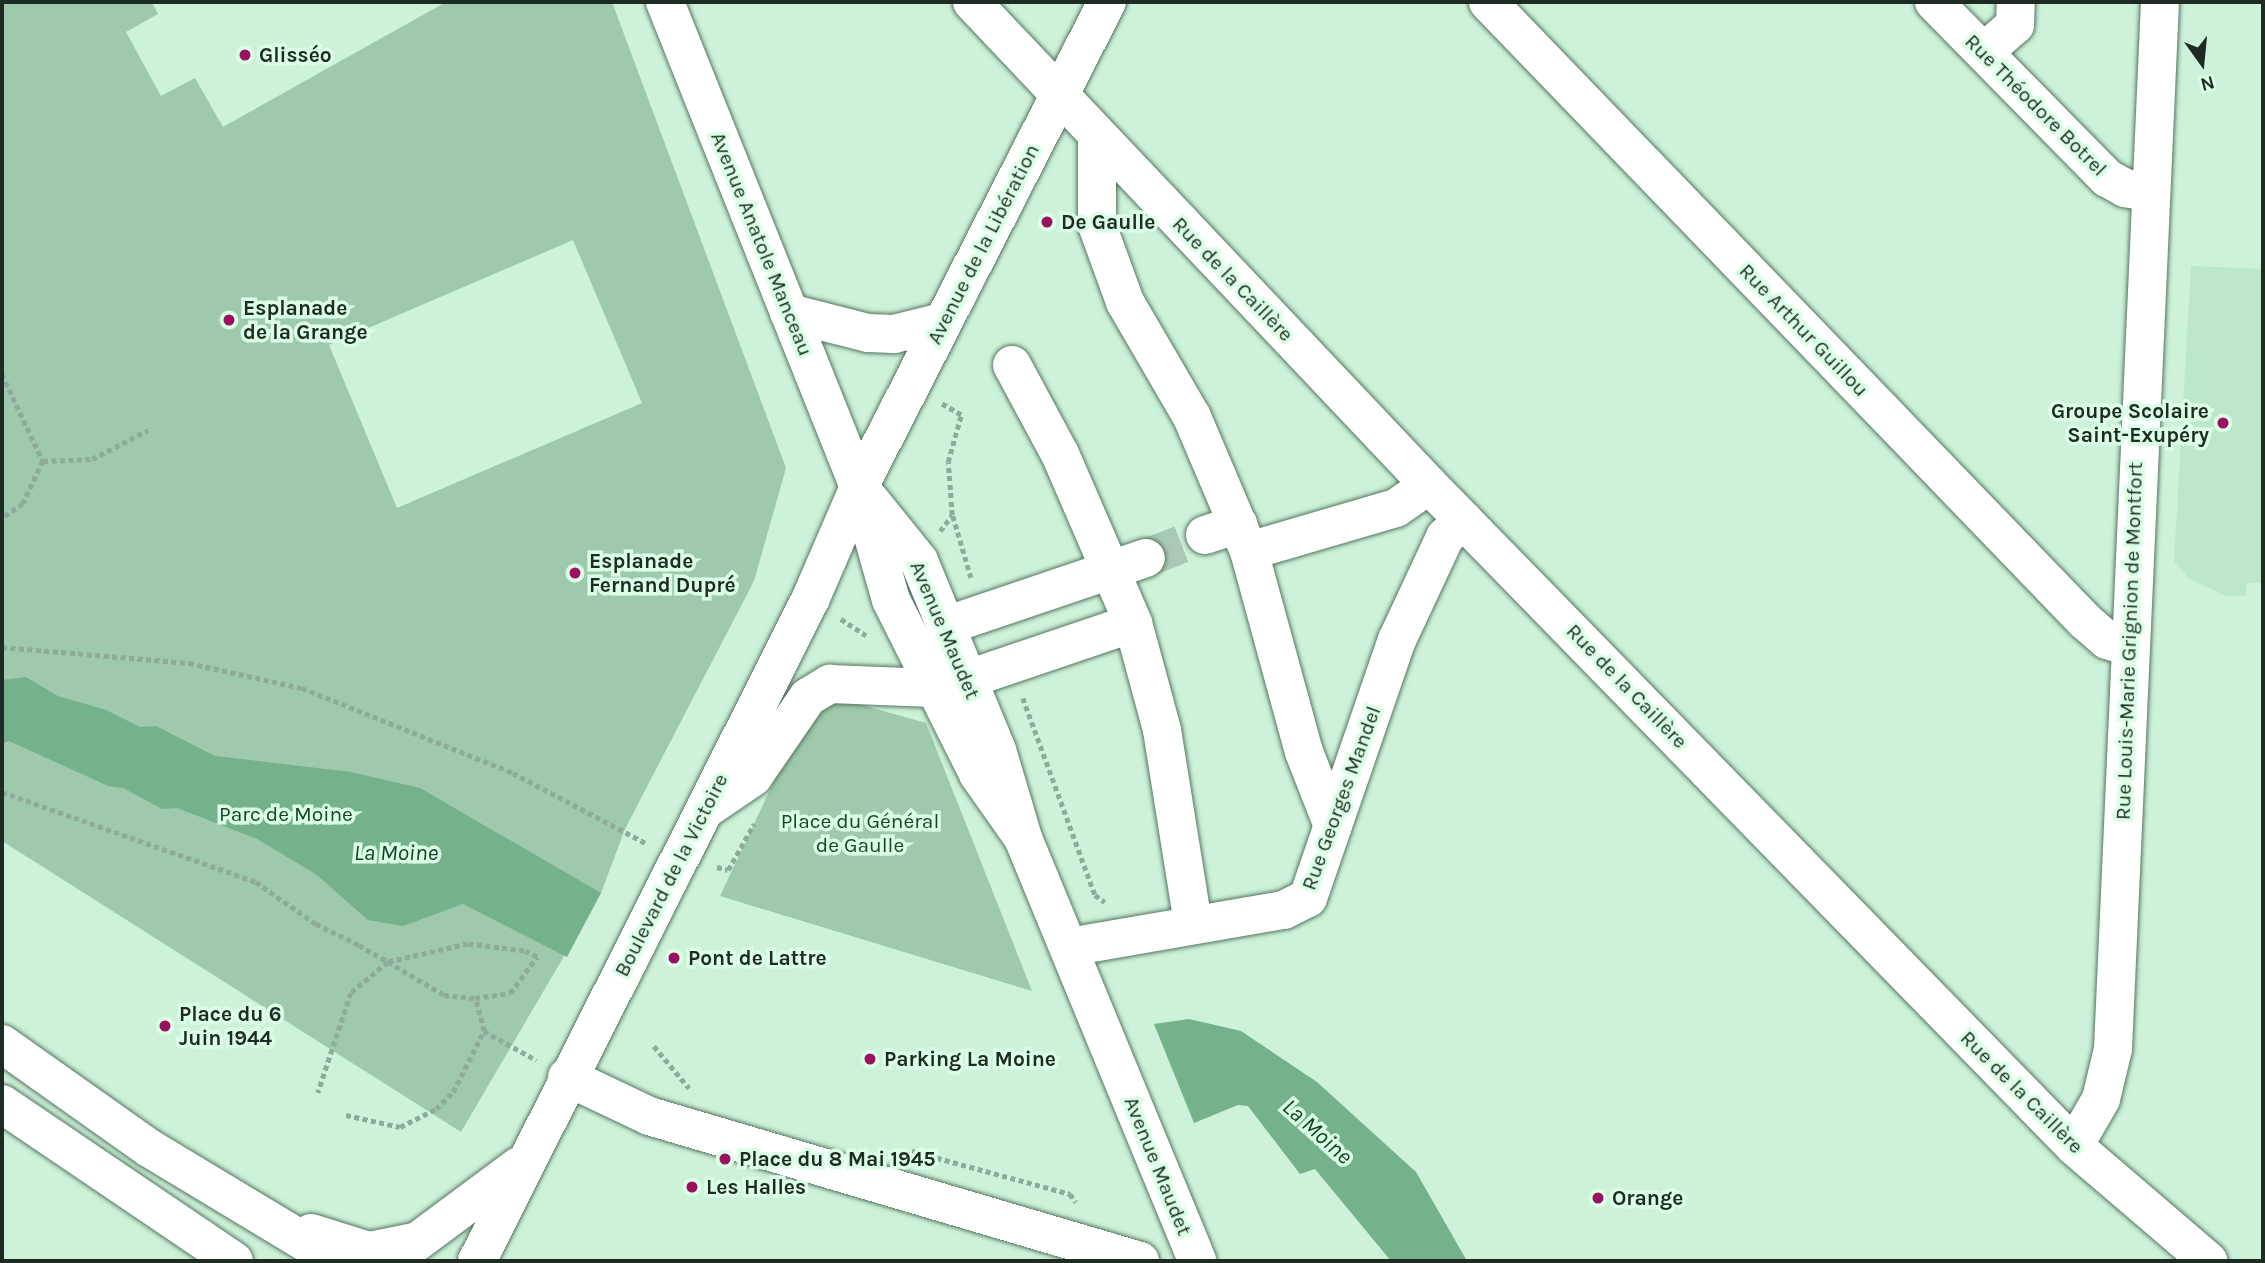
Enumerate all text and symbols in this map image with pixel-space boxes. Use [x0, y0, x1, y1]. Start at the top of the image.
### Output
north arrow [2167, 28, 2237, 98]
street label: Rue Théodore Botrel [1960, 29, 2112, 181]
place label: Glisséo [259, 42, 332, 68]
marker: Glisséo [237, 47, 253, 63]
text: N [2198, 71, 2217, 96]
street label: Avenue Anatole Manceau [705, 128, 819, 360]
street label: Avenue de la Libération [921, 140, 1045, 348]
place label: De Gaulle [1061, 209, 1155, 235]
street label: Rue de la Caillère [1167, 211, 1299, 347]
marker: De Gaulle [1039, 214, 1055, 230]
street label: Rue Arthur Guillou [1734, 258, 1874, 402]
place label: Esplanade de la Grange [243, 295, 368, 345]
marker: Esplanade de la Grange [221, 312, 237, 328]
place label: Groupe Scolaire Saint-Exupéry [2051, 398, 2209, 448]
marker: Groupe Scolaire Saint-Exupéry [2215, 415, 2231, 431]
street label: Rue Louis-Marie Grignion de Montfort [2110, 461, 2148, 821]
place label: Esplanade Fernand Dupré [589, 548, 736, 598]
street label: Avenue Maudet [905, 557, 985, 703]
marker: Esplanade Fernand Dupré [567, 565, 583, 581]
street label: Rue de la Caillère [1561, 618, 1693, 754]
street label: Rue Georges Mandel [1296, 702, 1386, 894]
street label: Boulevard de la Victoire [609, 769, 733, 981]
park label: Parc de Moine [219, 801, 353, 827]
park label: Place du Général de Gaulle [781, 808, 939, 858]
water label: La Moine [354, 839, 438, 867]
place label: Pont de Lattre [688, 945, 827, 971]
marker: Pont de Lattre [666, 950, 682, 966]
place label: Place du 6 Juin 1944 [179, 1001, 282, 1051]
marker: Place du 6 Juin 1944 [157, 1018, 173, 1034]
street label: Rue de la Caillère [1955, 1025, 2089, 1159]
place label: Parking La Moine [884, 1046, 1056, 1072]
marker: Parking La Moine [862, 1051, 878, 1067]
street label: Avenue Maudet [1119, 1093, 1197, 1239]
water label: La Moine [1276, 1094, 1358, 1170]
place label: Place du 8 Mai 1945 [739, 1146, 936, 1172]
marker: Place du 8 Mai 1945 [717, 1151, 733, 1167]
place label: Les Halles [706, 1174, 806, 1200]
marker: Les Halles [684, 1179, 700, 1195]
place label: Orange [1612, 1185, 1683, 1211]
marker: Orange [1590, 1190, 1606, 1206]

